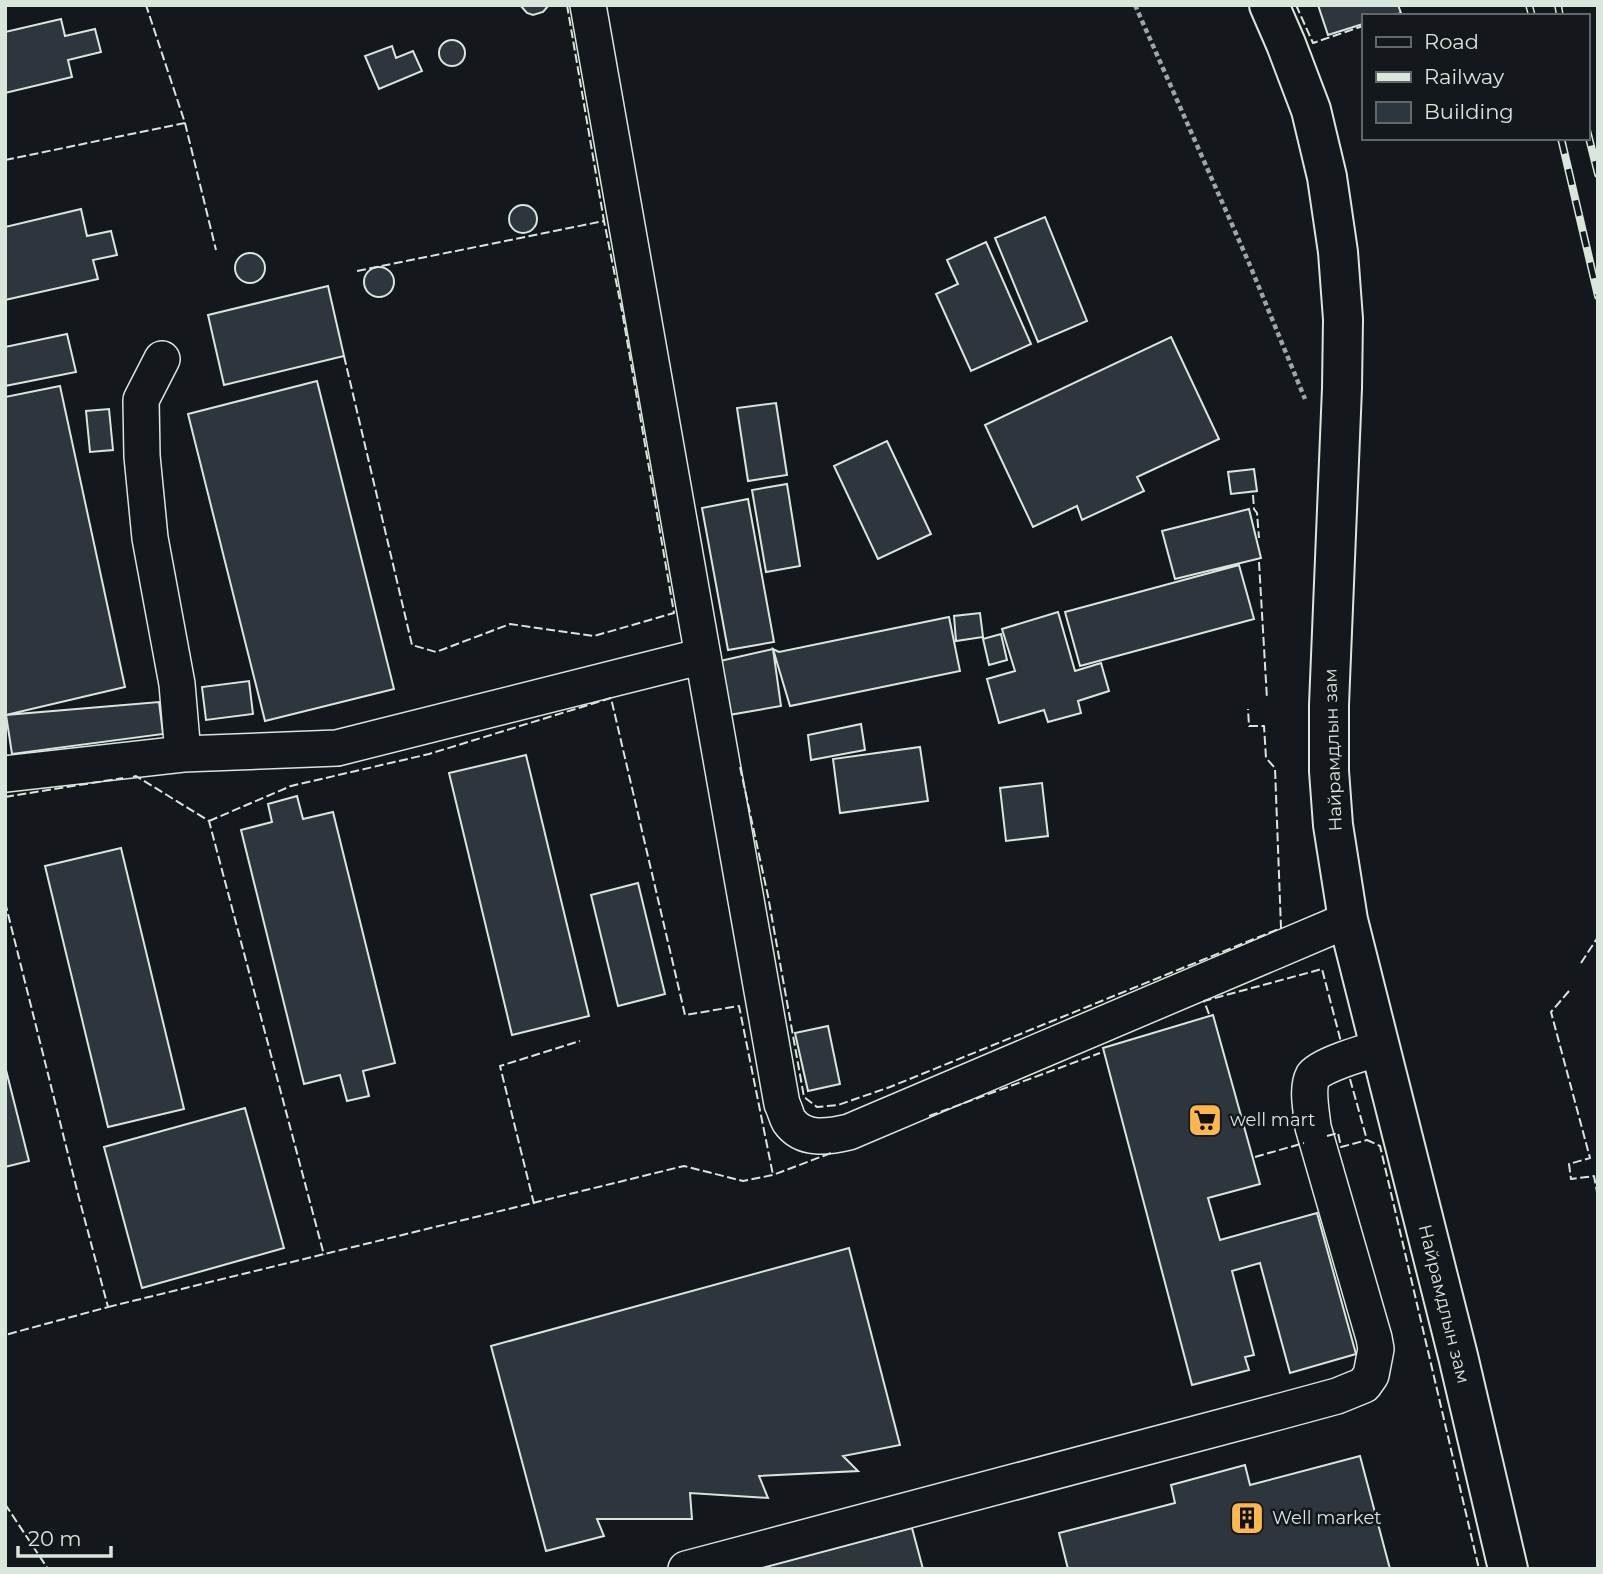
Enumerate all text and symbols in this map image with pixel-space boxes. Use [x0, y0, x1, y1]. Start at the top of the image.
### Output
legend [1362, 14, 1589, 140]
text: Road [1424, 29, 1479, 54]
text: Railway [1424, 64, 1505, 89]
text: Building [1424, 99, 1514, 124]
street label: Найрамдлын зам [1319, 668, 1347, 832]
supermarket icon: well mart [1186, 1101, 1224, 1139]
place label: well mart [1230, 1109, 1315, 1131]
street label: Найрамдлын зам [1414, 1222, 1474, 1386]
building icon: Well market [1228, 1499, 1266, 1537]
place label: Well market [1272, 1507, 1382, 1529]
scale bar [18, 1514, 110, 1558]
text: 20 m [28, 1526, 82, 1551]

